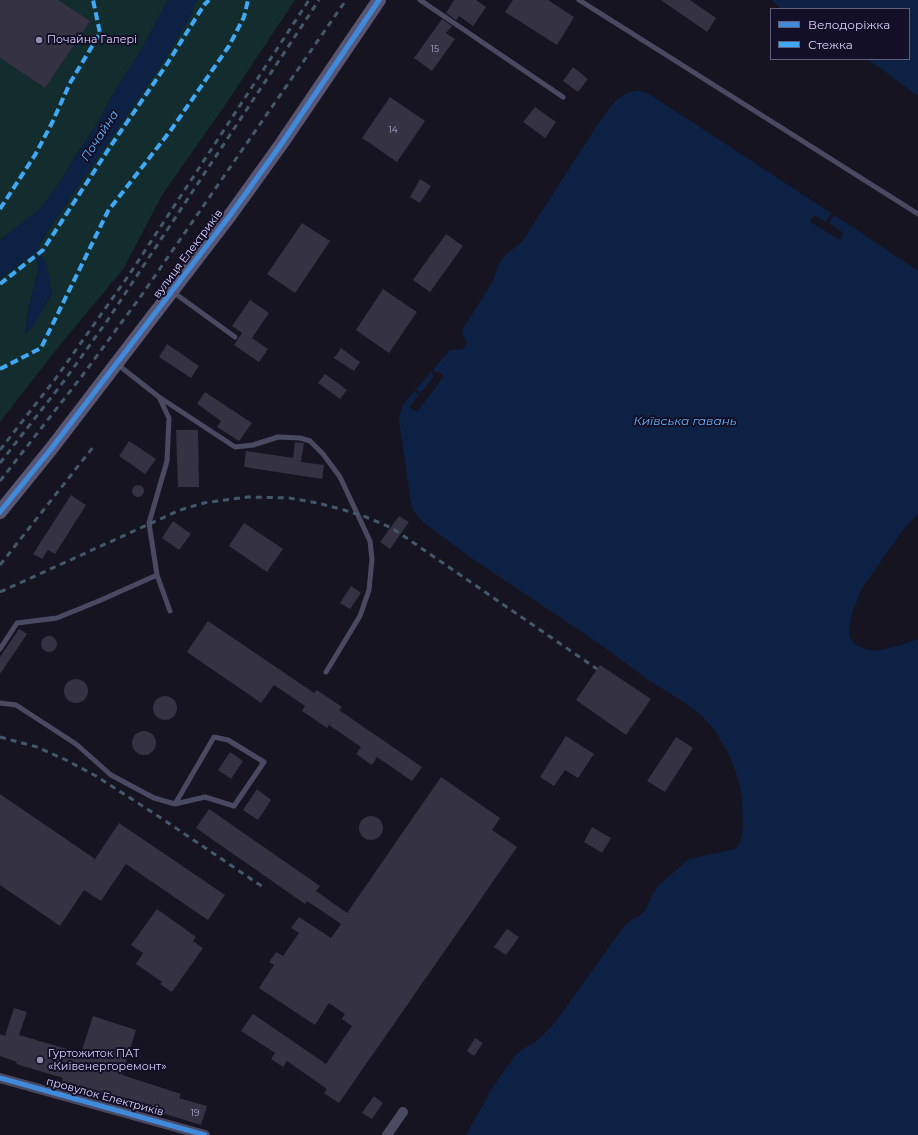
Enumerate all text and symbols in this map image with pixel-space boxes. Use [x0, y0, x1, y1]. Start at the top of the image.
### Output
legend [770, 8, 910, 60]
text: Велодоріжка [808, 17, 890, 32]
place label: Почайна Галері [47, 33, 137, 47]
marker: Почайна Галері [34, 35, 44, 45]
text: Стежка [808, 37, 853, 52]
house number: 15 [431, 44, 439, 54]
water label: Почайна [78, 108, 122, 164]
house number: 14 [388, 125, 398, 135]
street label: вулиця Електриків [150, 207, 226, 301]
water label: Київська гавань [634, 414, 736, 428]
place label: Гуртожиток ПАТ «Київенергоремонт» [48, 1047, 167, 1073]
marker: Гуртожиток ПАТ «Київенергоремонт» [35, 1055, 45, 1065]
street label: провулок Електриків [45, 1075, 165, 1119]
house number: 19 [191, 1108, 199, 1118]

